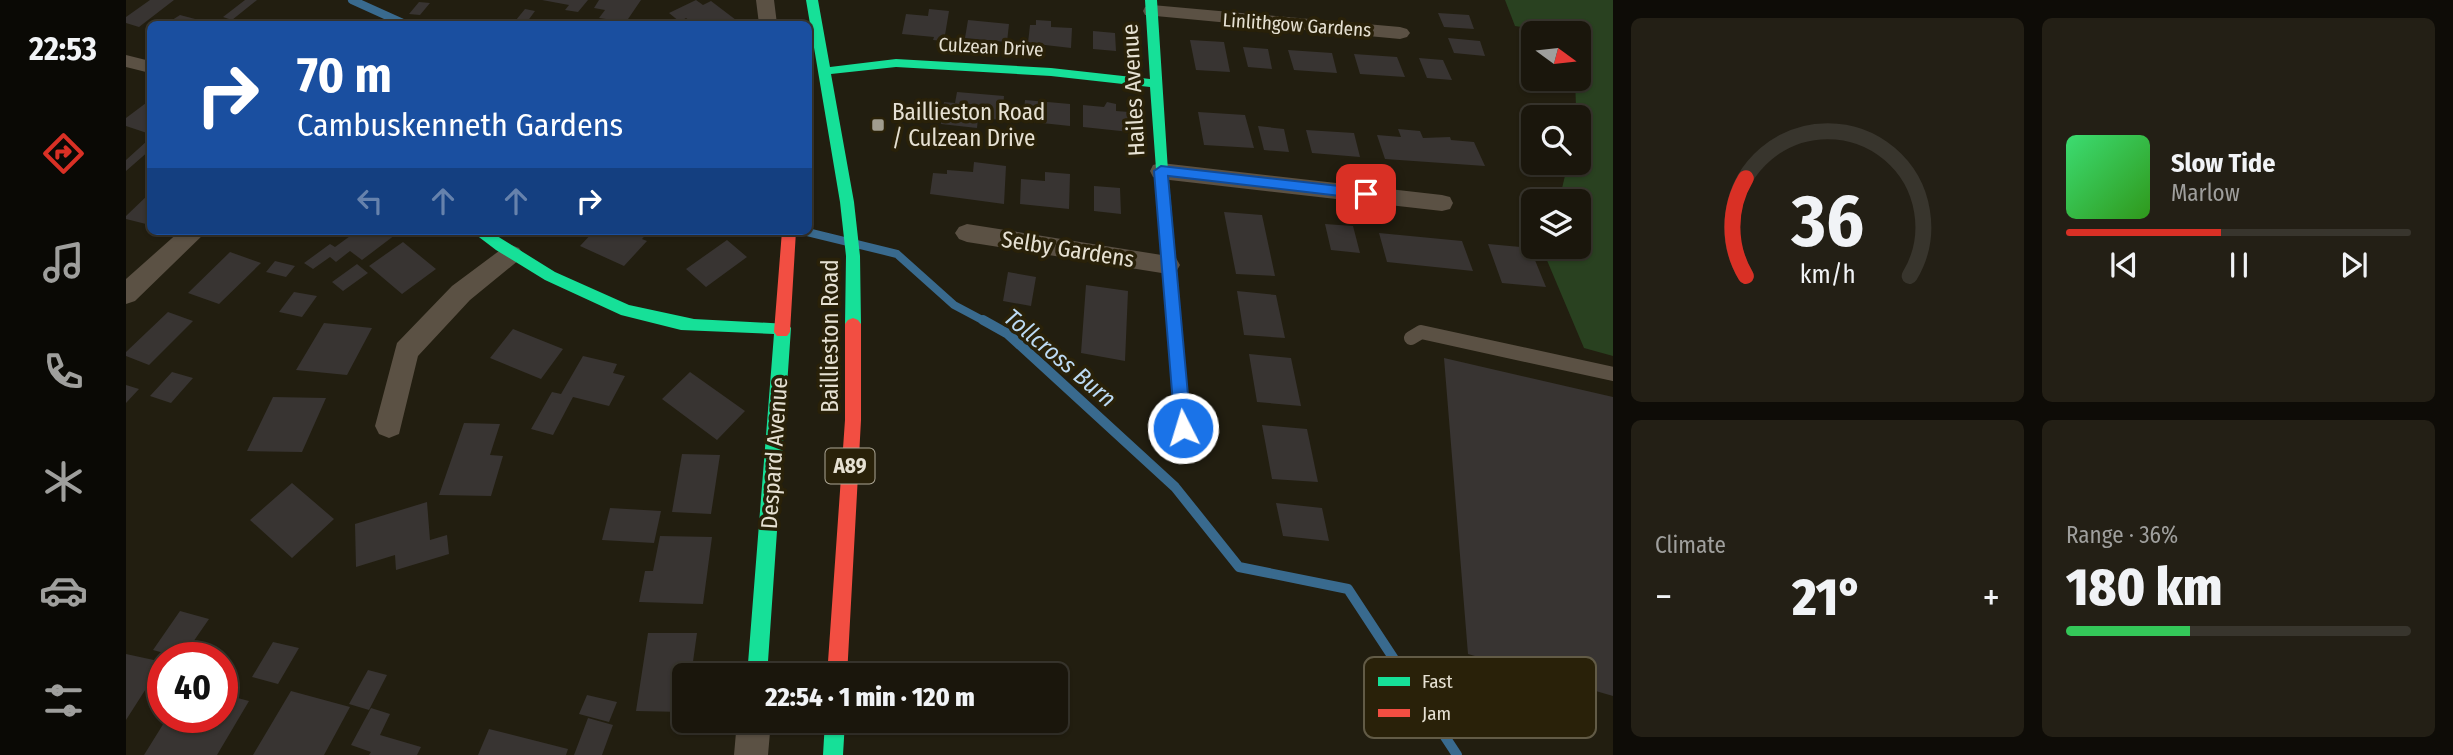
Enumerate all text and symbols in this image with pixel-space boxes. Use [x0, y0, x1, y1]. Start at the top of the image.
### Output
street label: Linlithgow Gardens [1222, 8, 1372, 42]
north arrow [1521, 21, 1591, 91]
map controls [1521, 21, 1591, 259]
street label: Hailes Avenue [1116, 23, 1150, 157]
text: 22:53 [29, 30, 97, 68]
street label: Culzean Drive [938, 33, 1044, 61]
text: 70 m [297, 46, 392, 105]
icon: right [182, 49, 273, 140]
place label: Baillieston Road / Culzean Drive [892, 98, 1045, 152]
button: search [1521, 105, 1591, 175]
text: Cambuskenneth Gardens [297, 106, 623, 144]
marker: Baillieston Road / Culzean Drive [870, 117, 886, 133]
icon: directions [39, 129, 88, 178]
text: Slow Tide [2171, 148, 2275, 179]
pin [1336, 164, 1396, 224]
icon: arrive [1347, 175, 1385, 213]
text: 36 [1790, 178, 1864, 265]
text: Marlow [2171, 179, 2240, 207]
icon: left [351, 182, 389, 220]
icon: ahead [424, 182, 462, 220]
icon: ahead [497, 182, 535, 220]
icon: right [570, 182, 608, 220]
button: layers [1521, 189, 1591, 259]
street label: Selby Gardens [1000, 225, 1137, 273]
icon: music [39, 238, 88, 287]
icon: previous [2105, 246, 2143, 284]
icon: pause [2220, 246, 2258, 284]
icon: next [2335, 246, 2373, 284]
street label: Baillieston Road [816, 259, 844, 413]
text: km/h [1800, 260, 1855, 290]
water label: Tollcross Burn [998, 303, 1122, 413]
icon: phone [39, 347, 88, 396]
street label: Despard Avenue [755, 376, 793, 530]
position arrow [1146, 391, 1220, 465]
road number: A89 [826, 448, 874, 484]
icon: climate [39, 457, 88, 506]
text: Range · 36% [2066, 521, 2178, 549]
text: Climate [1655, 531, 1726, 559]
text: 180 km [2066, 556, 2222, 619]
icon: car [39, 566, 88, 615]
text: 21° [1792, 566, 1863, 629]
text: − [1655, 574, 1672, 620]
text: + [1983, 574, 2000, 620]
speed limit sign: 40 [147, 642, 238, 733]
legend [1364, 657, 1596, 738]
text: Fast [1422, 670, 1453, 693]
icon: filters [39, 676, 88, 725]
text: 22:54 · 1 min · 120 m [765, 682, 975, 713]
text: Jam [1422, 702, 1451, 725]

